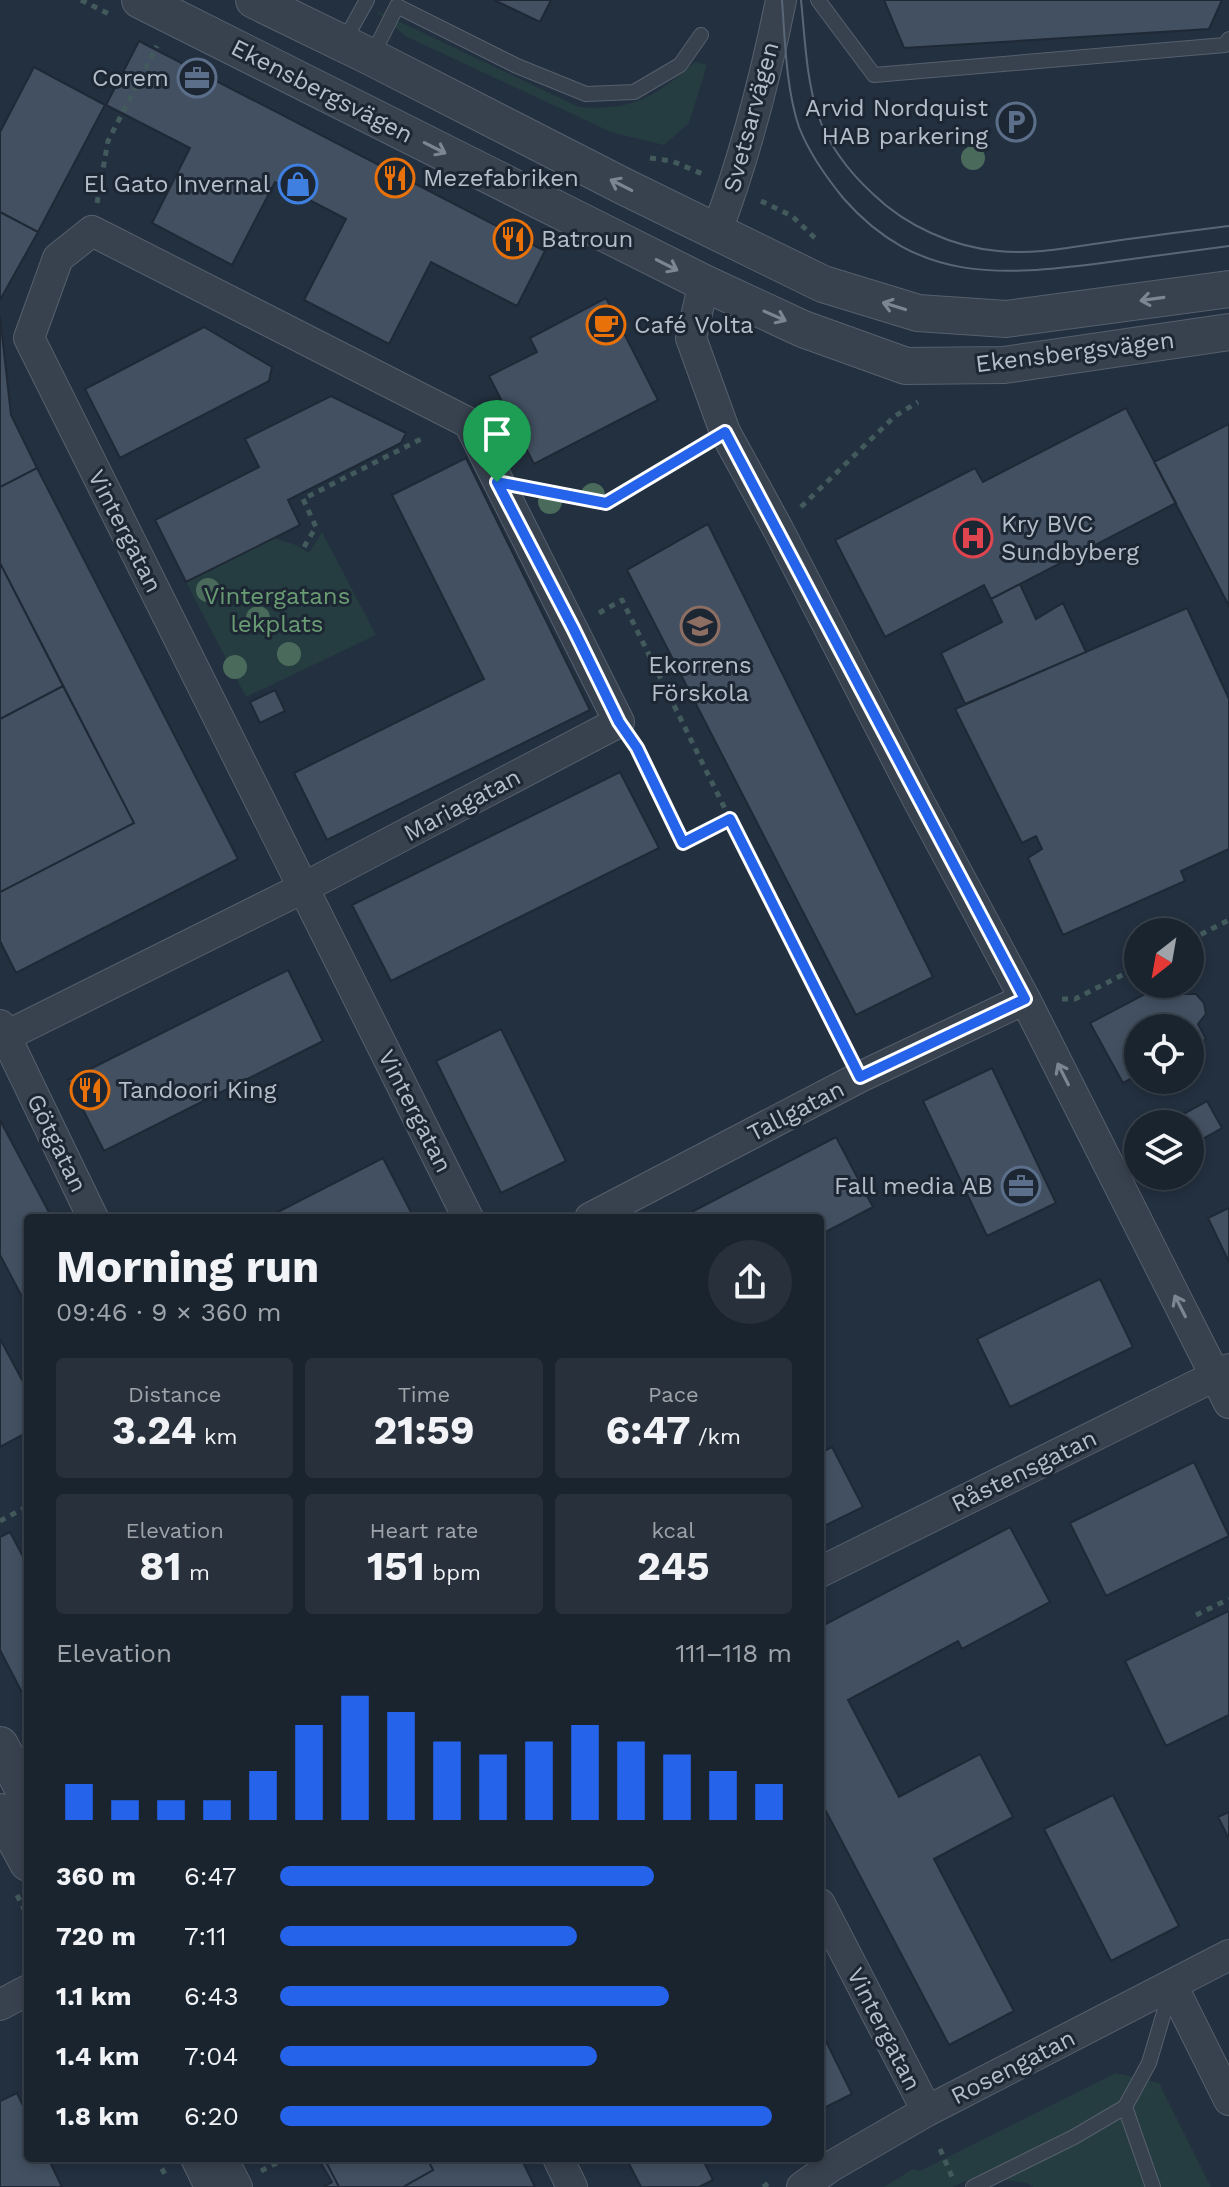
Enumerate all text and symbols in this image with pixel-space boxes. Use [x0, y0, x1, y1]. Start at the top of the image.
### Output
street label: Ekensbergsvägen [226, 33, 418, 149]
street label: Svetsarvägen [717, 39, 785, 195]
office icon: Corem [176, 57, 218, 99]
place label: Corem [92, 64, 169, 92]
place label: Arvid Nordquist HAB parkering [805, 94, 988, 150]
parking icon: Arvid Nordquist HAB parkering [995, 101, 1037, 143]
one-way arrow [422, 141, 446, 156]
restaurant icon: Mezefabriken [374, 157, 416, 199]
shop icon: El Gato Invernal [277, 163, 319, 205]
place label: Mezefabriken [423, 164, 579, 192]
place label: El Gato Invernal [83, 170, 271, 198]
one-way arrow [610, 177, 634, 193]
restaurant icon: Batroun [492, 218, 534, 260]
place label: Batroun [541, 225, 633, 253]
one-way arrow [655, 257, 679, 273]
one-way arrow [1140, 292, 1165, 307]
one-way arrow [882, 298, 908, 313]
cafe icon: Café Volta [585, 304, 627, 346]
one-way arrow [762, 309, 787, 324]
place label: Café Volta [634, 311, 754, 339]
street label: Ekensbergsvägen [974, 326, 1176, 378]
pin [463, 400, 531, 482]
icon: arrive [475, 412, 519, 456]
street label: Vintergatan [82, 465, 168, 597]
place label: Kry BVC Sundbyberg [1001, 510, 1139, 566]
hospital icon: Kry BVC Sundbyberg [952, 517, 994, 559]
park label: Vintergatans lekplats [204, 582, 350, 638]
school or university icon: Ekorrens Förskola [679, 605, 721, 647]
place label: Ekorrens Förskola [648, 651, 752, 707]
street label: Mariagatan [399, 763, 525, 847]
north arrow [1124, 918, 1204, 998]
map controls [1124, 918, 1204, 1190]
button: locate [1124, 1014, 1204, 1094]
street label: Vintergatan [372, 1045, 458, 1177]
one-way arrow [1055, 1063, 1070, 1087]
restaurant icon: Tandoori King [69, 1069, 111, 1111]
street label: Tallgatan [743, 1075, 849, 1147]
place label: Tandoori King [118, 1076, 277, 1104]
street label: Götgatan [21, 1089, 93, 1197]
button: layers [1124, 1110, 1204, 1190]
office icon: Fall media AB [1000, 1165, 1042, 1207]
place label: Fall media AB [834, 1172, 993, 1200]
button: share [708, 1240, 792, 1324]
text: Morning run [56, 1241, 319, 1293]
one-way arrow [1172, 1295, 1188, 1319]
text: 09:46 · 9 × 360 m [56, 1297, 281, 1327]
text: Distance [128, 1382, 221, 1407]
text: Time [398, 1382, 450, 1407]
text: Pace [648, 1382, 699, 1407]
text: 3.24 [112, 1407, 196, 1454]
text: 21:59 [373, 1407, 475, 1454]
text: 6:47 [606, 1407, 690, 1454]
text: km [196, 1424, 237, 1449]
text: /km [690, 1424, 741, 1449]
street label: Råstensgatan [947, 1424, 1101, 1518]
text: Elevation [126, 1518, 224, 1543]
text: Heart rate [370, 1518, 478, 1543]
text: kcal [652, 1518, 695, 1543]
text: 81 [139, 1543, 182, 1590]
text: 151 [367, 1543, 425, 1590]
text: 245 [637, 1543, 710, 1590]
text: m [182, 1560, 210, 1585]
text: bpm [425, 1560, 481, 1585]
text: Elevation [56, 1638, 172, 1668]
text: 111–118 m [675, 1638, 792, 1668]
text: 360 m [56, 1861, 136, 1891]
text: 6:47 [184, 1861, 237, 1891]
text: 720 m [56, 1921, 136, 1951]
text: 7:11 [184, 1921, 227, 1951]
street label: Vintergatan [841, 1963, 927, 2095]
text: 1.1 km [56, 1981, 131, 2011]
text: 6:43 [184, 1981, 239, 2011]
street label: Rosengatan [946, 2024, 1080, 2110]
text: 1.4 km [56, 2041, 140, 2071]
text: 7:04 [184, 2041, 238, 2071]
text: 1.8 km [56, 2101, 139, 2131]
text: 6:20 [184, 2101, 239, 2131]

